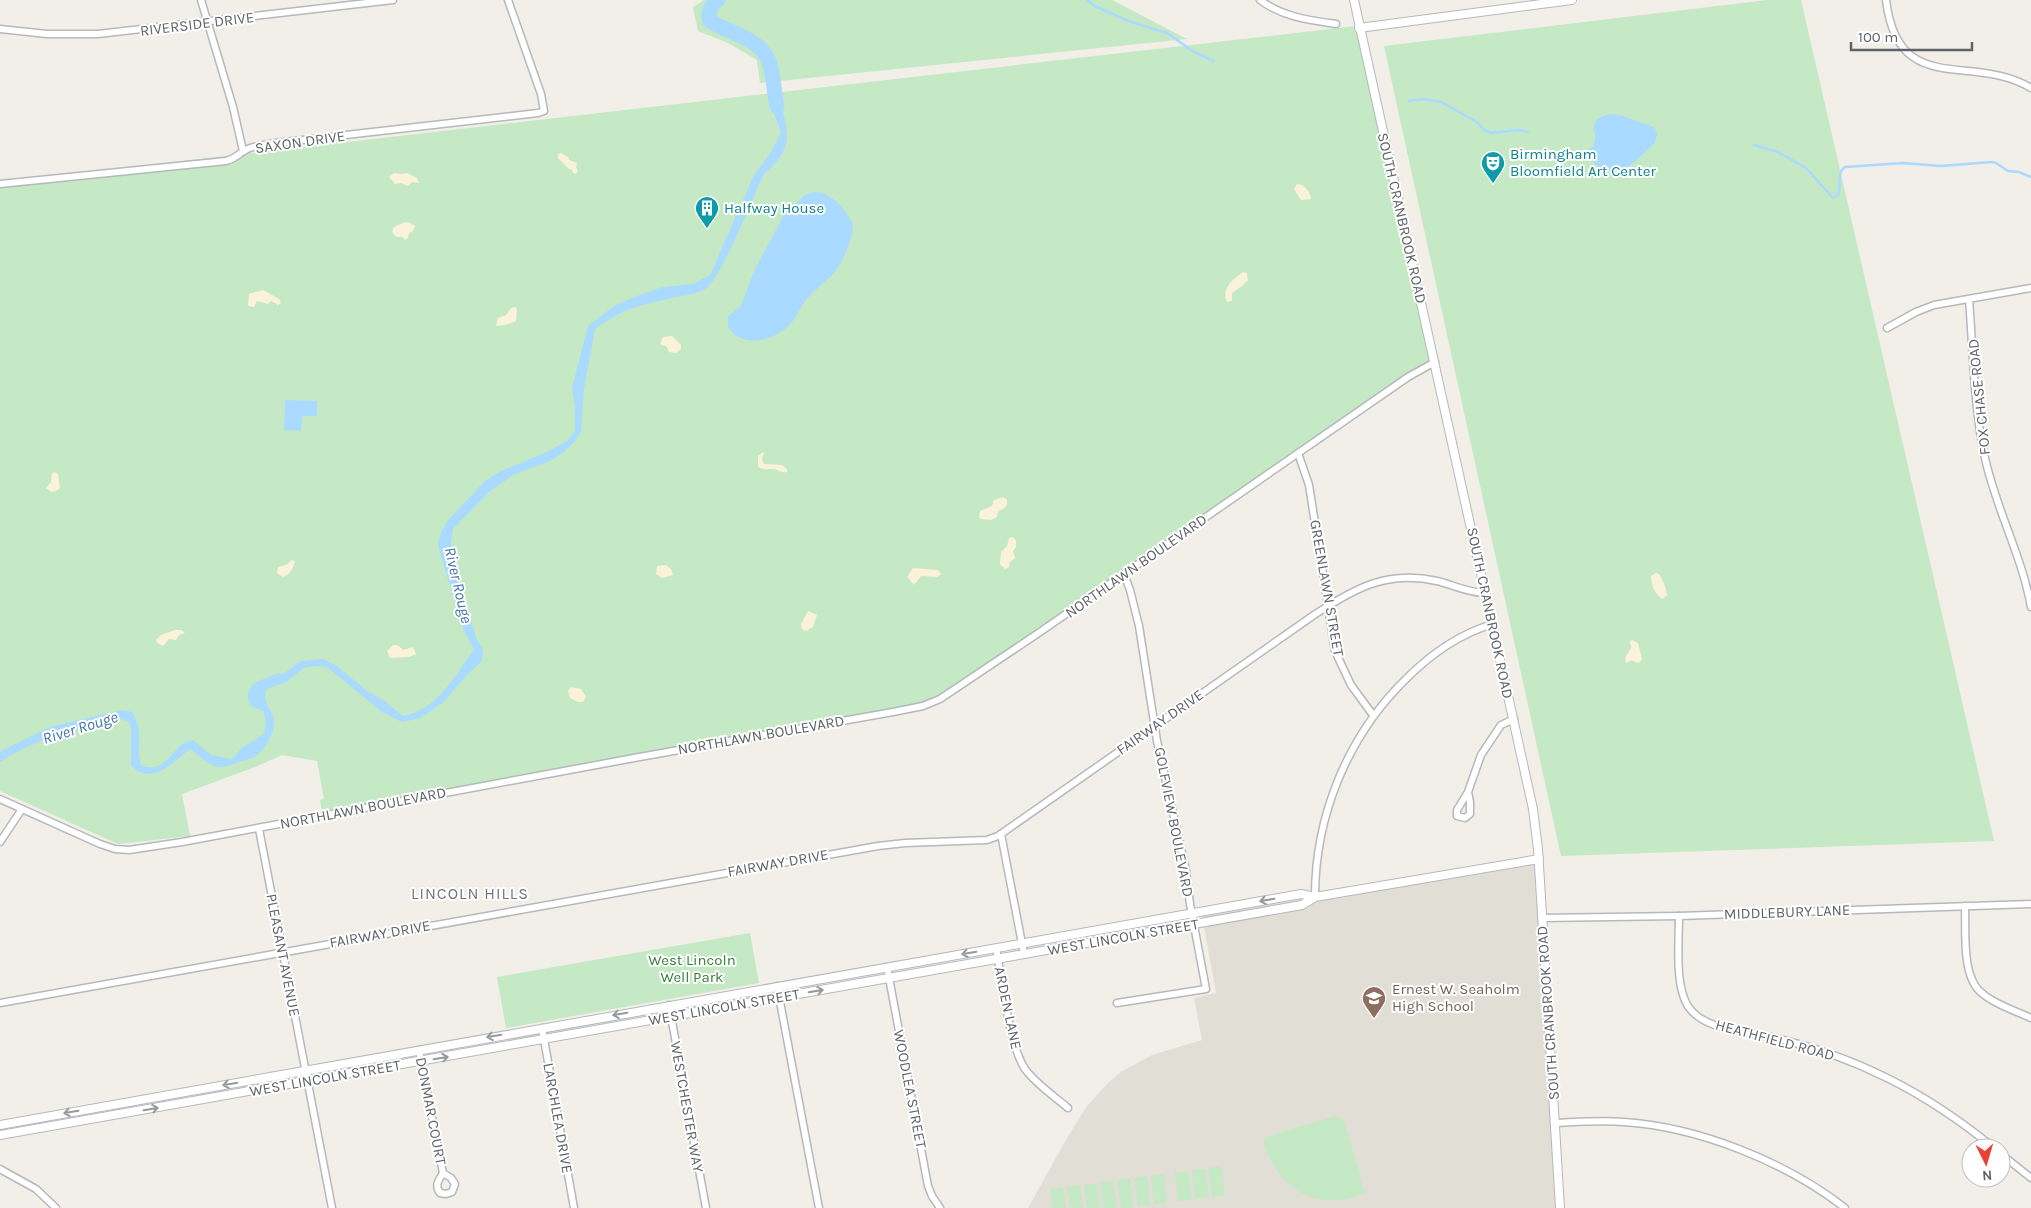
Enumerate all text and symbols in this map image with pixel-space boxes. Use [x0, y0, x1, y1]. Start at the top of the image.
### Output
street label: RIVERSIDE DRIVE [139, 8, 255, 40]
scale bar [1851, 20, 1972, 52]
text: 100 m [1858, 28, 1898, 46]
street label: SAXON DRIVE [254, 127, 346, 157]
street label: SOUTH CRANBROOK ROAD [1374, 131, 1430, 305]
place label: Birmingham Bloomfield Art Center [1510, 145, 1656, 180]
theatre icon: Birmingham Bloomfield Art Center [1480, 150, 1506, 184]
building icon: Halfway House [694, 195, 720, 229]
place label: Halfway House [724, 199, 824, 217]
street label: FOX CHASE ROAD [1964, 338, 1994, 456]
street label: NORTHLAWN BOULEVARD [1062, 510, 1210, 622]
street label: GREENLAWN STREET [1306, 518, 1348, 658]
street label: SOUTH CRANBROOK ROAD [1463, 526, 1517, 700]
water label: River Rouge [441, 545, 477, 626]
street label: FAIRWAY DRIVE [1113, 685, 1207, 759]
water label: River Rouge [40, 707, 121, 748]
street label: NORTHLAWN BOULEVARD [676, 711, 846, 759]
street label: GOLFVIEW BOULEVARD [1151, 746, 1197, 898]
street label: NORTHLAWN BOULEVARD [278, 783, 448, 833]
street label: FAIRWAY DRIVE [726, 845, 830, 881]
district label: LINCOLN HILLS [411, 884, 529, 903]
street label: PLEASANT AVENUE [262, 892, 304, 1018]
one-way arrow [1259, 895, 1275, 905]
street label: MIDDLEBURY LANE [1723, 901, 1851, 923]
street label: WEST LINCOLN STREET [1046, 915, 1201, 959]
street label: FAIRWAY DRIVE [328, 916, 432, 952]
street label: SOUTH CRANBROOK ROAD [1533, 925, 1563, 1101]
one-way arrow [962, 948, 978, 958]
park label: West Lincoln Well Park [648, 951, 736, 986]
street label: ARDEN LANE [990, 965, 1026, 1051]
place label: Ernest W. Seaholm High School [1392, 980, 1520, 1015]
street label: WEST LINCOLN STREET [647, 985, 802, 1029]
one-way arrow [808, 985, 824, 995]
school or university icon: Ernest W. Seaholm High School [1361, 985, 1387, 1019]
one-way arrow [612, 1010, 628, 1020]
street label: HEATHFIELD ROAD [1714, 1015, 1836, 1065]
street label: WOODLEA STREET [890, 1028, 930, 1150]
one-way arrow [486, 1032, 502, 1042]
street label: WESTCHESTER WAY [667, 1040, 708, 1175]
one-way arrow [433, 1052, 449, 1062]
street label: WEST LINCOLN STREET [248, 1056, 403, 1100]
street label: DONMAR COURT [412, 1056, 450, 1167]
street label: LARCHLEA DRIVE [539, 1061, 577, 1175]
one-way arrow [223, 1079, 239, 1089]
one-way arrow [143, 1103, 159, 1113]
one-way arrow [63, 1108, 79, 1118]
north arrow [1961, 1138, 2011, 1188]
text: N [1981, 1167, 1993, 1184]

